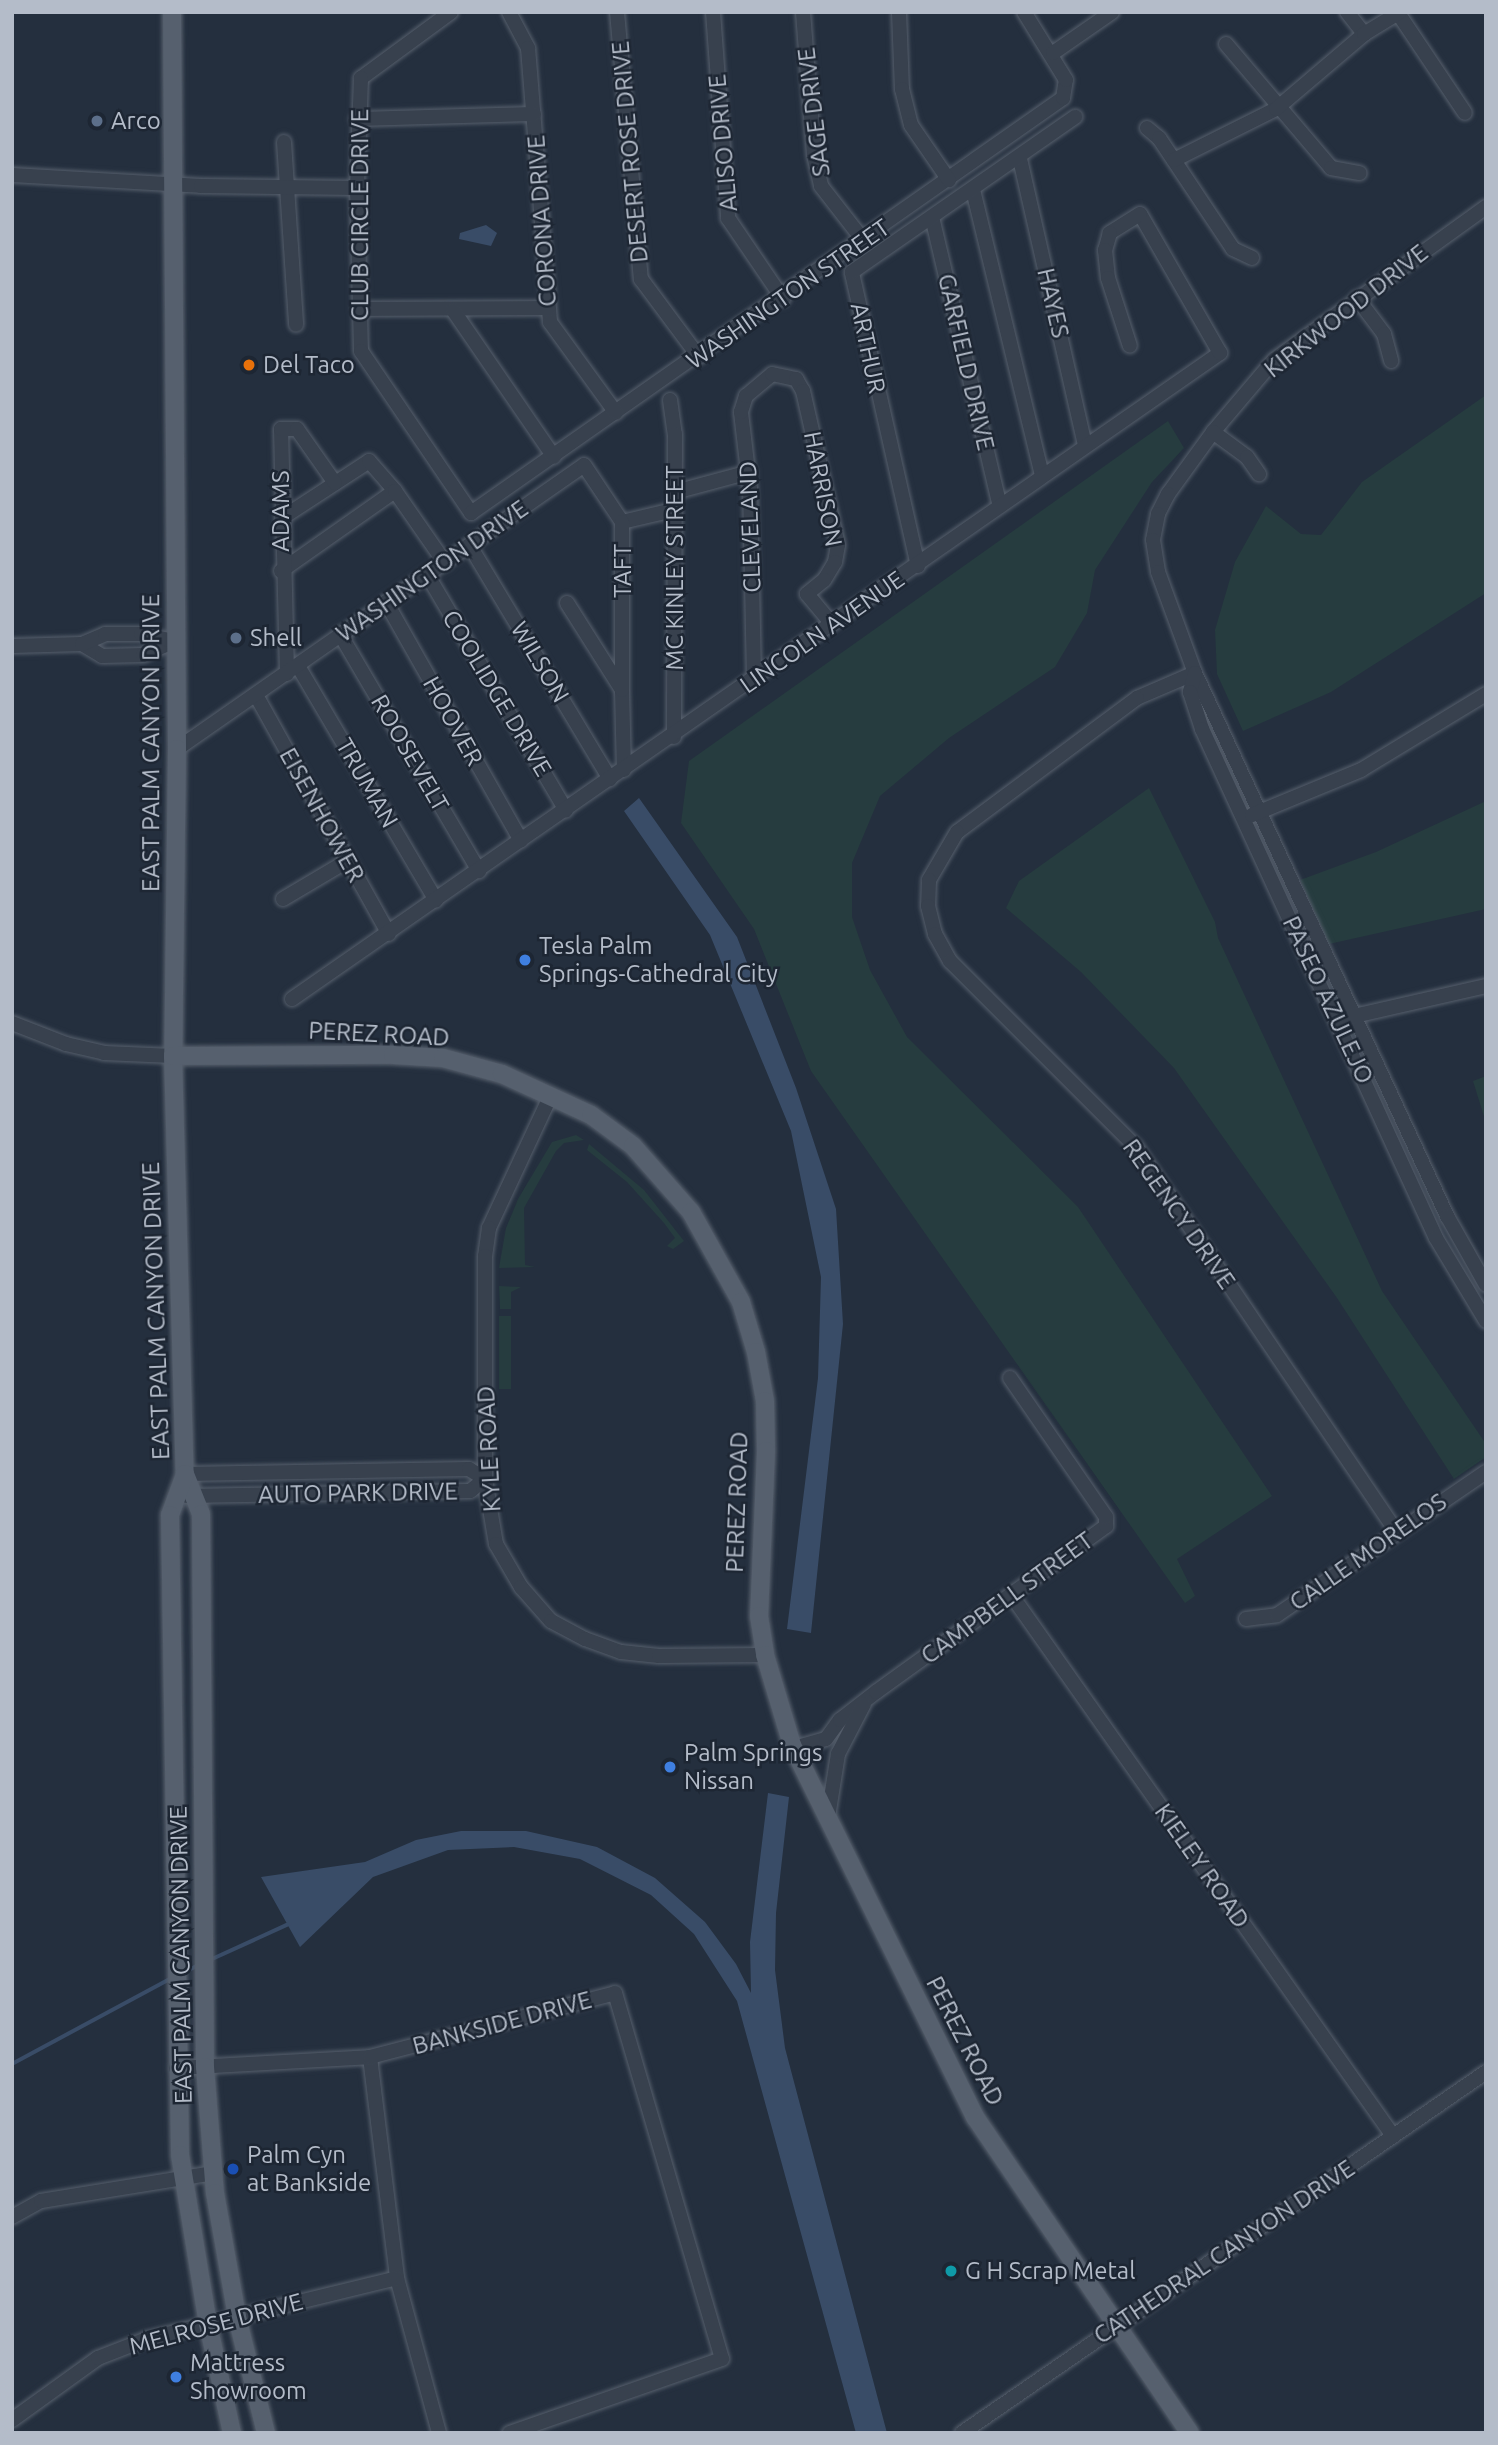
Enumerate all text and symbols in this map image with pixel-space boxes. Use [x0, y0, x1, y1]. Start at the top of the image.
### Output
street label: DESERT ROSE DRIVE [606, 40, 654, 264]
street label: SAGE DRIVE [792, 46, 836, 178]
street label: ALISO DRIVE [703, 73, 743, 213]
place label: Arco [111, 107, 161, 135]
street label: CLUB CIRCLE DRIVE [346, 109, 374, 321]
marker: Arco [89, 113, 105, 129]
street label: CORONA DRIVE [522, 134, 562, 308]
street label: WASHINGTON STREET [681, 213, 895, 375]
street label: KIRKWOOD DRIVE [1259, 238, 1433, 384]
street label: HAYES [1031, 265, 1075, 341]
street label: GARFIELD DRIVE [932, 271, 1000, 453]
street label: ARTHUR [844, 300, 892, 396]
place label: Del Taco [263, 351, 355, 379]
marker: Del Taco [241, 357, 257, 373]
street label: HARRISON [798, 429, 848, 549]
street label: CLEVELAND [733, 461, 767, 593]
street label: MC KINLEY STREET [661, 465, 689, 671]
street label: ADAMS [267, 470, 295, 552]
street label: WASHINGTON DRIVE [331, 494, 533, 648]
street label: TAFT [609, 544, 637, 598]
street label: LINCOLN AVENUE [735, 565, 909, 699]
street label: EAST PALM CANYON DRIVE [137, 594, 165, 892]
street label: COOLIDGE DRIVE [436, 605, 558, 781]
street label: WILSON [505, 616, 575, 708]
place label: Shell [250, 624, 302, 652]
marker: Shell [228, 630, 244, 646]
street label: HOOVER [417, 671, 489, 771]
street label: ROOSEVELT [365, 689, 455, 817]
street label: TRUMAN [330, 733, 404, 833]
street label: EISENHOWER [273, 743, 371, 887]
street label: PASEO AZULEJO [1277, 912, 1379, 1088]
place label: Tesla Palm Springs-Cathedral City [539, 932, 778, 988]
marker: Tesla Palm Springs-Cathedral City [517, 952, 533, 968]
street label: PEREZ ROAD [308, 1016, 450, 1052]
street label: REGENCY DRIVE [1117, 1134, 1241, 1294]
street label: EAST PALM CANYON DRIVE [136, 1162, 176, 1460]
street label: KYLE ROAD [471, 1385, 507, 1513]
street label: PEREZ ROAD [720, 1431, 754, 1573]
street label: AUTO PARK DRIVE [258, 1477, 458, 1509]
street label: CALLE MORELOS [1284, 1487, 1452, 1617]
street label: CAMPBELL STREET [915, 1526, 1099, 1670]
place label: Palm Springs Nissan [684, 1739, 822, 1795]
marker: Palm Springs Nissan [662, 1759, 678, 1775]
street label: KIELEY ROAD [1149, 1798, 1255, 1934]
street label: EAST PALM CANYON DRIVE [164, 1806, 198, 2104]
street label: PEREZ ROAD [920, 1972, 1010, 2110]
street label: BANKSIDE DRIVE [409, 1985, 595, 2061]
place label: Palm Cyn at Bankside [247, 2141, 371, 2197]
street label: CATHEDRAL CANYON DRIVE [1088, 2154, 1360, 2350]
marker: Palm Cyn at Bankside [225, 2161, 241, 2177]
place label: G H Scrap Metal [965, 2257, 1135, 2285]
marker: G H Scrap Metal [943, 2263, 959, 2279]
street label: MELROSE DRIVE [126, 2287, 306, 2361]
place label: Mattress Showroom [190, 2349, 307, 2405]
marker: Mattress Showroom [168, 2369, 184, 2385]

